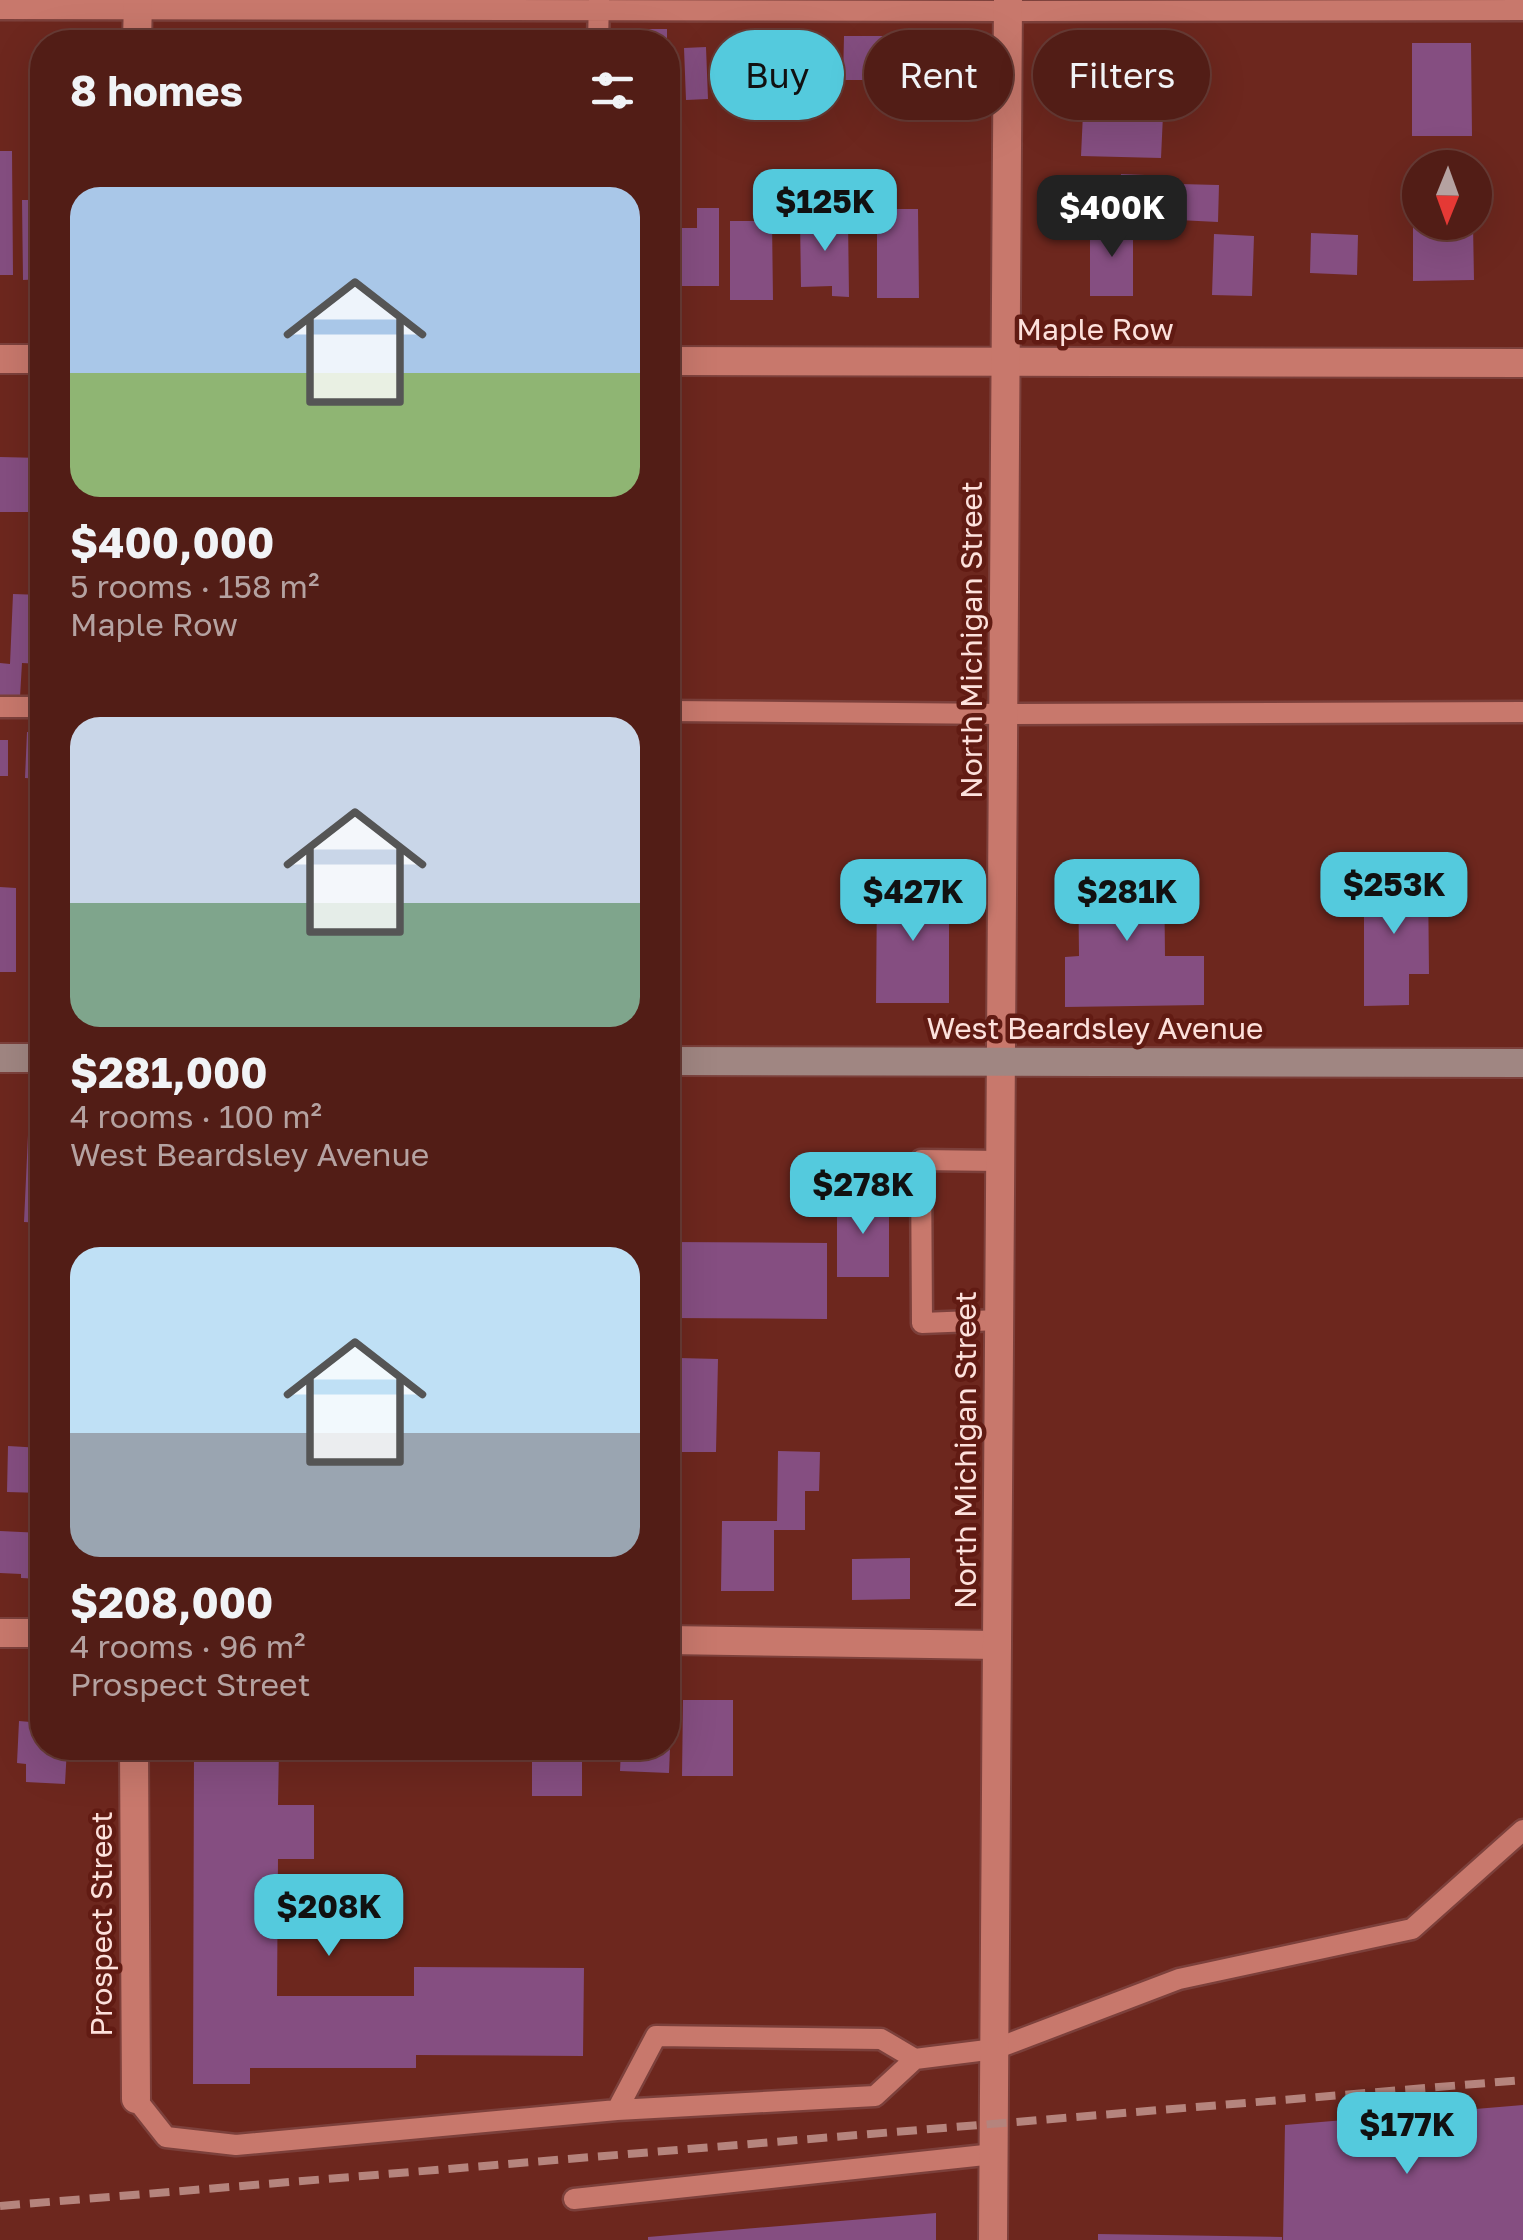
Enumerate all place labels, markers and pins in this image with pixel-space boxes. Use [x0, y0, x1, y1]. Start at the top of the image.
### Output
pin: $125K [755, 169, 895, 254]
pin: $400K [1042, 175, 1182, 260]
pin: $253K [1324, 852, 1464, 937]
pin: $427K [843, 859, 983, 944]
pin: $281K [1057, 859, 1197, 944]
pin: $278K [793, 1152, 933, 1237]
pin: $208K [259, 1874, 399, 1959]
pin: $177K [1337, 2092, 1477, 2177]

